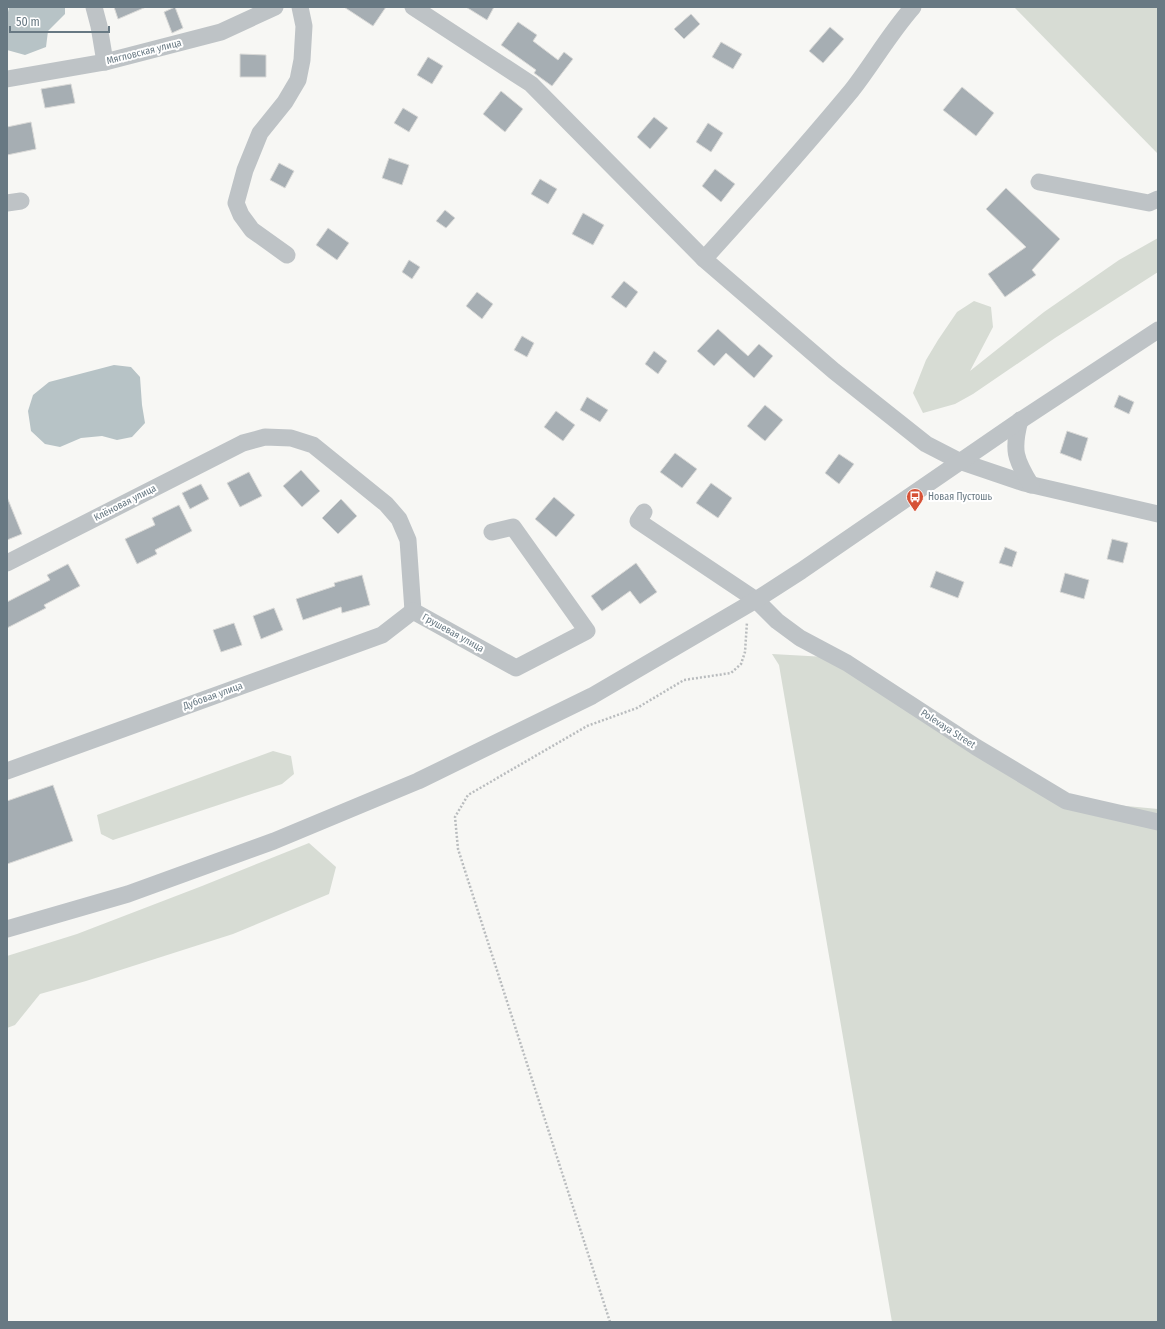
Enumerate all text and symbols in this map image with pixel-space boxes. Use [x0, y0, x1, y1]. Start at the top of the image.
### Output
scale bar [10, 8, 109, 34]
text: 50 m [16, 15, 40, 29]
street label: Мягловская улица [105, 37, 183, 67]
street label: Клёновая улица [92, 482, 158, 524]
bus stop icon: Новая Пустошь [905, 487, 925, 512]
place label: Новая Пустошь [928, 491, 992, 503]
street label: Грушевая улица [420, 611, 486, 655]
street label: Дубовая улица [181, 680, 245, 713]
street label: Polevaya Street [918, 707, 978, 752]

